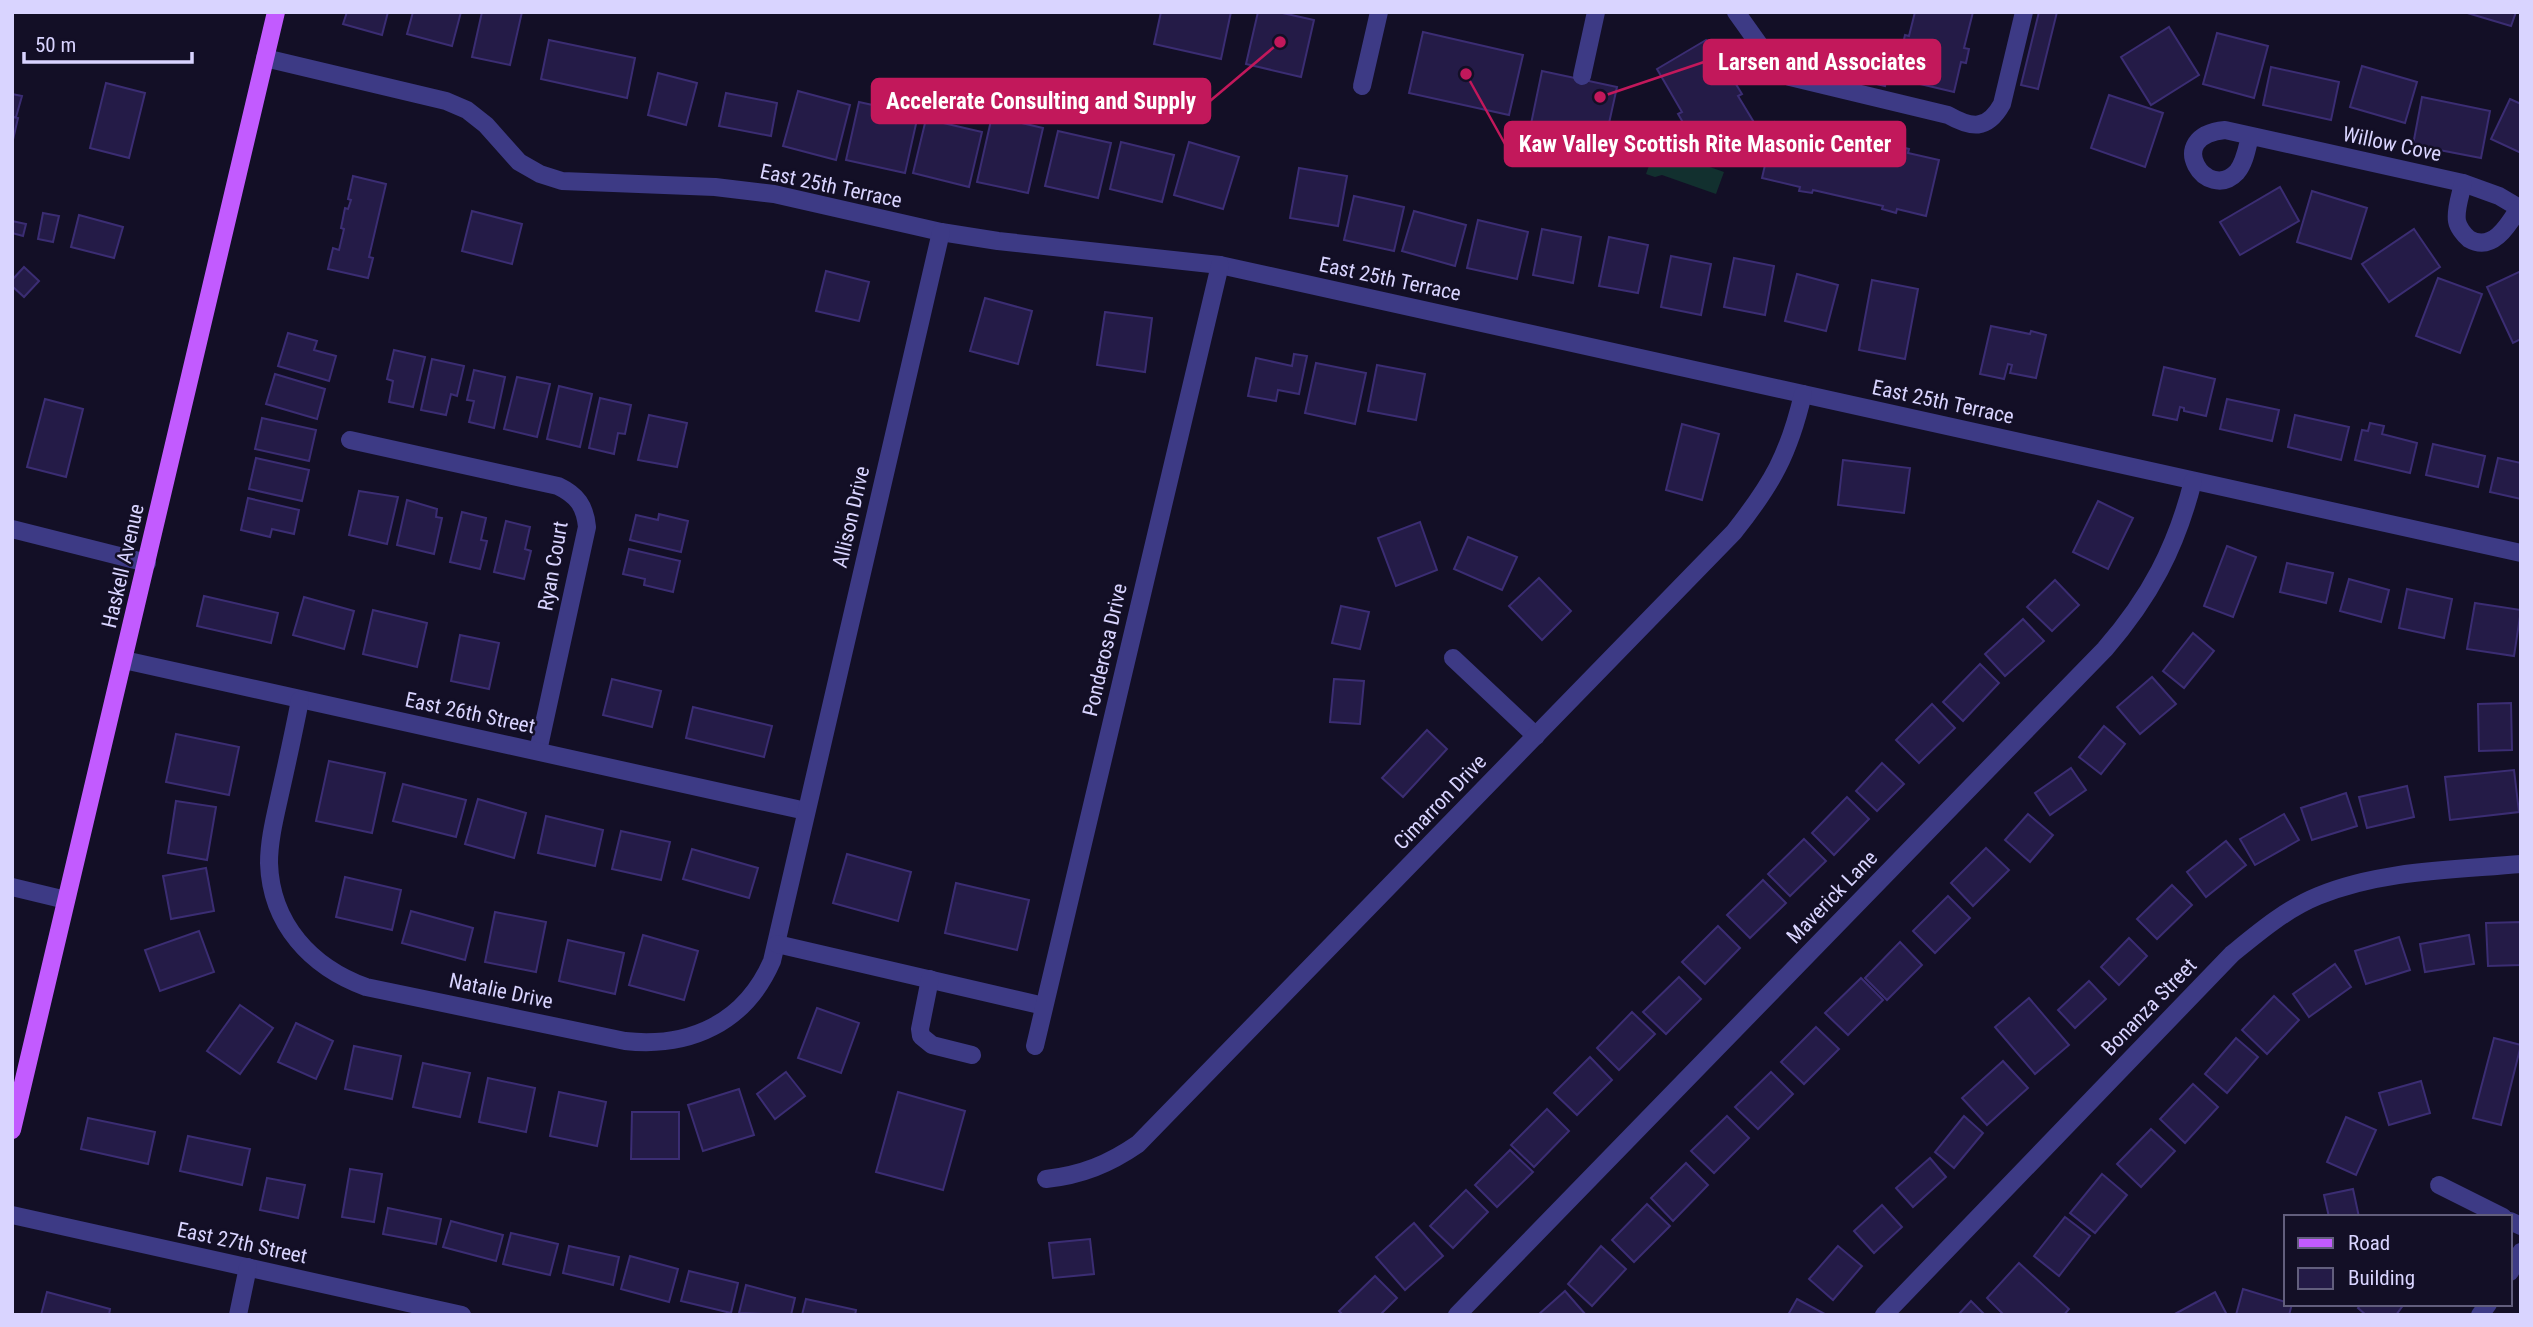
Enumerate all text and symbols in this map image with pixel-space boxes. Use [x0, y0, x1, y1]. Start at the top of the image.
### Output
scale bar [24, 21, 192, 65]
text: 50 m [35, 33, 76, 57]
callout: Larsen and Associates [1704, 40, 1940, 84]
text: Larsen and Associates [1718, 49, 1926, 76]
callout: Accelerate Consulting and Supply [872, 79, 1210, 123]
text: Accelerate Consulting and Supply [886, 88, 1197, 115]
callout: Kaw Valley Scottish Rite Masonic Center [1505, 122, 1905, 166]
street label: Willow Cove [2340, 122, 2444, 166]
text: Kaw Valley Scottish Rite Masonic Center [1519, 131, 1892, 158]
street label: East 25th Terrace [758, 159, 904, 213]
street label: East 25th Terrace [1317, 252, 1463, 306]
street label: East 25th Terrace [1870, 375, 2016, 429]
street label: Allison Drive [828, 464, 874, 570]
street label: Haskell Avenue [97, 501, 149, 630]
street label: Ryan Court [533, 519, 573, 613]
street label: Ponderosa Drive [1078, 581, 1132, 719]
street label: East 26th Street [403, 688, 537, 738]
street label: Cimarron Drive [1389, 749, 1491, 854]
street label: Maverick Lane [1782, 845, 1882, 948]
street label: Bonanza Street [2097, 953, 2201, 1061]
street label: Natalie Drive [447, 968, 555, 1014]
legend [2284, 1215, 2512, 1306]
street label: East 27th Street [175, 1218, 309, 1268]
text: Road [2348, 1231, 2390, 1255]
text: Building [2348, 1266, 2415, 1290]

